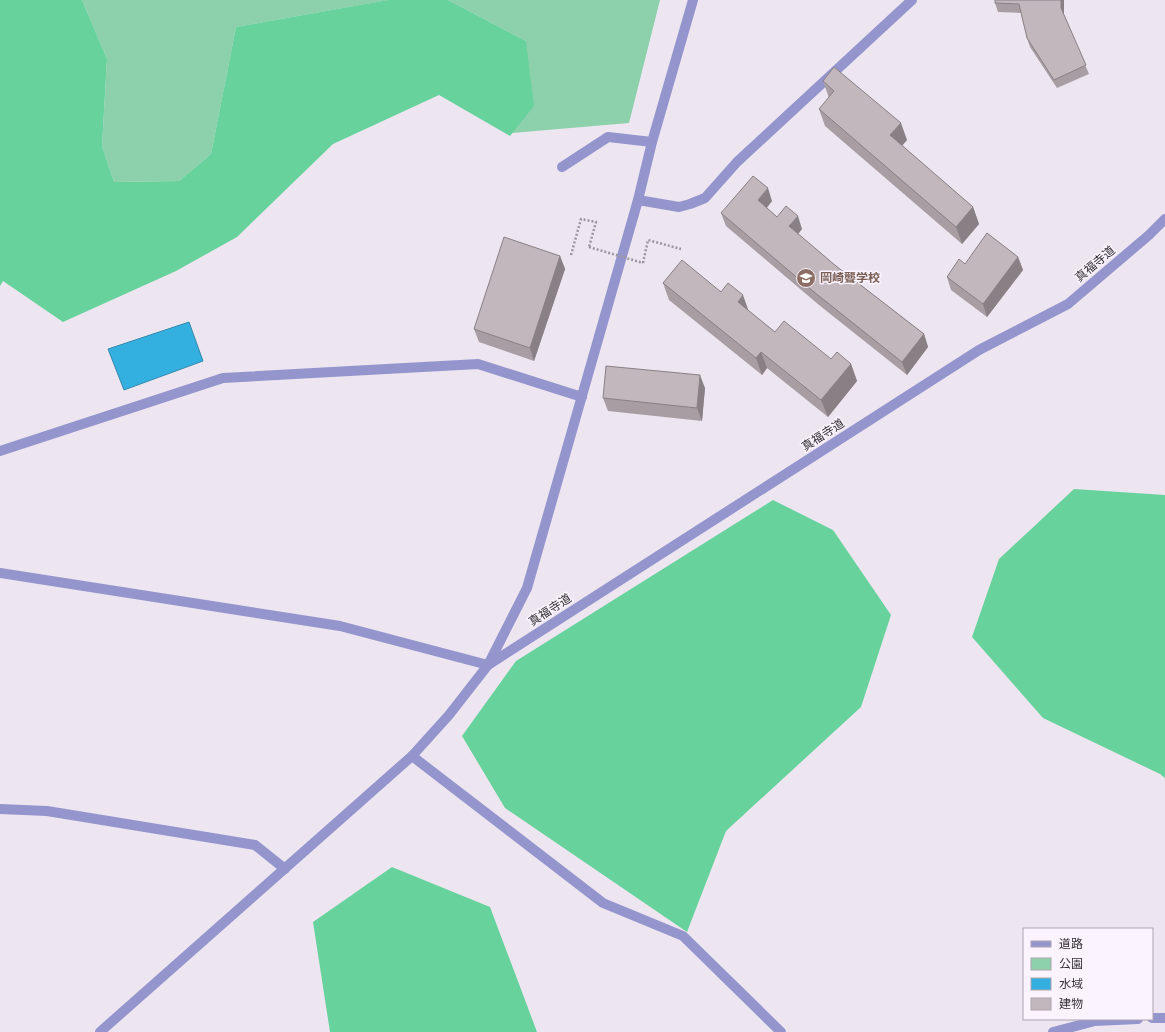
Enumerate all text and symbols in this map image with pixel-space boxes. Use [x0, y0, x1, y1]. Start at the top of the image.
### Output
street label: 真福寺道 [1071, 242, 1118, 285]
school or university icon: 岡崎聾学校 [795, 267, 817, 289]
place label: 岡崎聾学校 [820, 270, 880, 285]
street label: 真福寺道 [799, 415, 847, 454]
street label: 真福寺道 [526, 590, 574, 629]
legend [1023, 928, 1153, 1020]
text: 道路 [1059, 936, 1083, 951]
text: 公園 [1059, 956, 1083, 971]
text: 水域 [1059, 976, 1083, 991]
text: 建物 [1059, 996, 1083, 1011]

